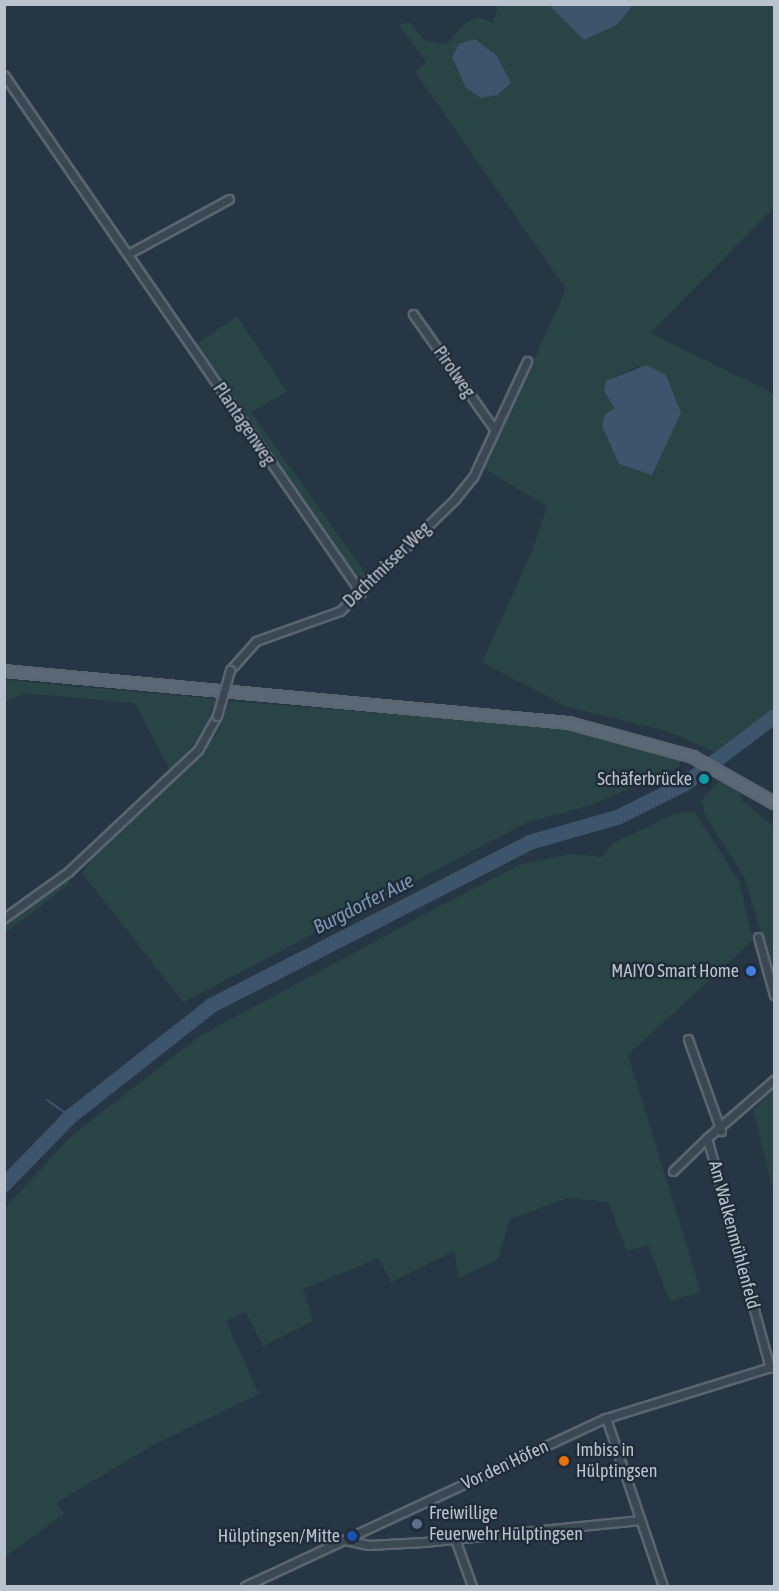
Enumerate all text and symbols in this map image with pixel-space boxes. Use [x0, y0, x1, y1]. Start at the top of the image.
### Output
street label: Pirolweg [429, 342, 479, 402]
street label: Plantagenweg [208, 379, 280, 469]
street label: Dachtmisser Weg [339, 518, 435, 612]
place label: Schäferbrücke [597, 768, 692, 790]
marker: Schäferbrücke [697, 772, 711, 786]
water label: Burgdorfer Aue [309, 867, 417, 939]
place label: MAIYO Smart Home [611, 960, 739, 982]
marker: MAIYO Smart Home [744, 964, 758, 978]
street label: Am Walkenmühlenfeld [704, 1159, 764, 1311]
street label: Vor den Höfen [458, 1436, 552, 1494]
place label: Imbiss in Hülptingsen [576, 1440, 658, 1482]
marker: Imbiss in Hülptingsen [557, 1454, 571, 1468]
place label: Freiwillige Feuerwehr Hülptingsen [429, 1503, 583, 1546]
marker: Freiwillige Feuerwehr Hülptingsen [410, 1517, 424, 1531]
place label: Hülptingsen/Mitte [218, 1525, 340, 1547]
marker: Hülptingsen/Mitte [345, 1529, 359, 1543]

